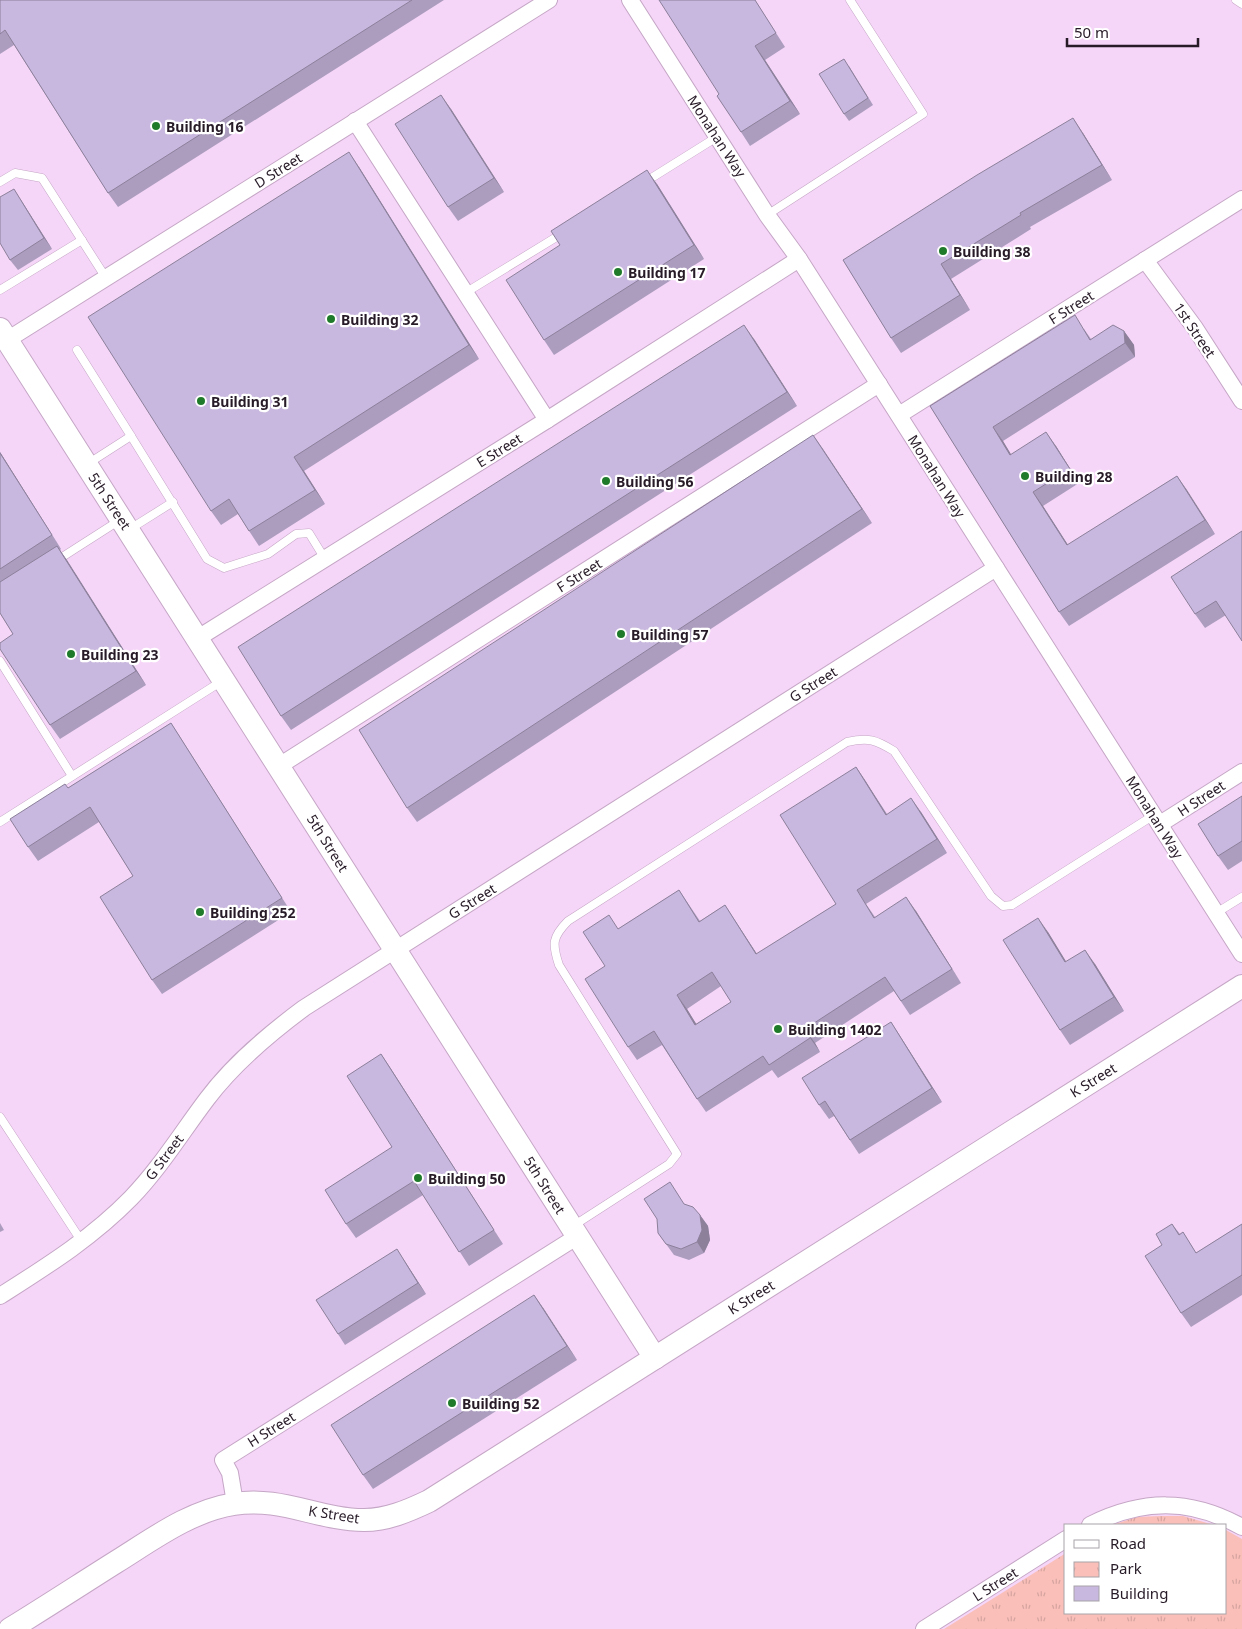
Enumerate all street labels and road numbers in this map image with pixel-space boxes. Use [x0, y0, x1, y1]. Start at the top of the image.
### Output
street label: Monahan Way [683, 91, 751, 181]
street label: D Street [251, 148, 305, 192]
street label: F Street [1045, 286, 1097, 328]
street label: 1st Street [1170, 299, 1220, 361]
street label: E Street [473, 429, 525, 471]
street label: Monahan Way [904, 431, 970, 522]
street label: 5th Street [84, 469, 136, 533]
street label: F Street [553, 554, 605, 596]
street label: G Street [786, 662, 840, 706]
street label: Monahan Way [1122, 772, 1188, 863]
street label: H Street [1174, 776, 1228, 820]
street label: 5th Street [303, 811, 353, 875]
street label: G Street [445, 879, 499, 923]
street label: K Street [1066, 1058, 1120, 1102]
street label: G Street [140, 1130, 188, 1184]
street label: 5th Street [520, 1153, 570, 1217]
street label: K Street [724, 1275, 778, 1319]
street label: H Street [243, 1407, 299, 1451]
street label: K Street [307, 1501, 361, 1527]
street label: L Street [969, 1563, 1021, 1605]

